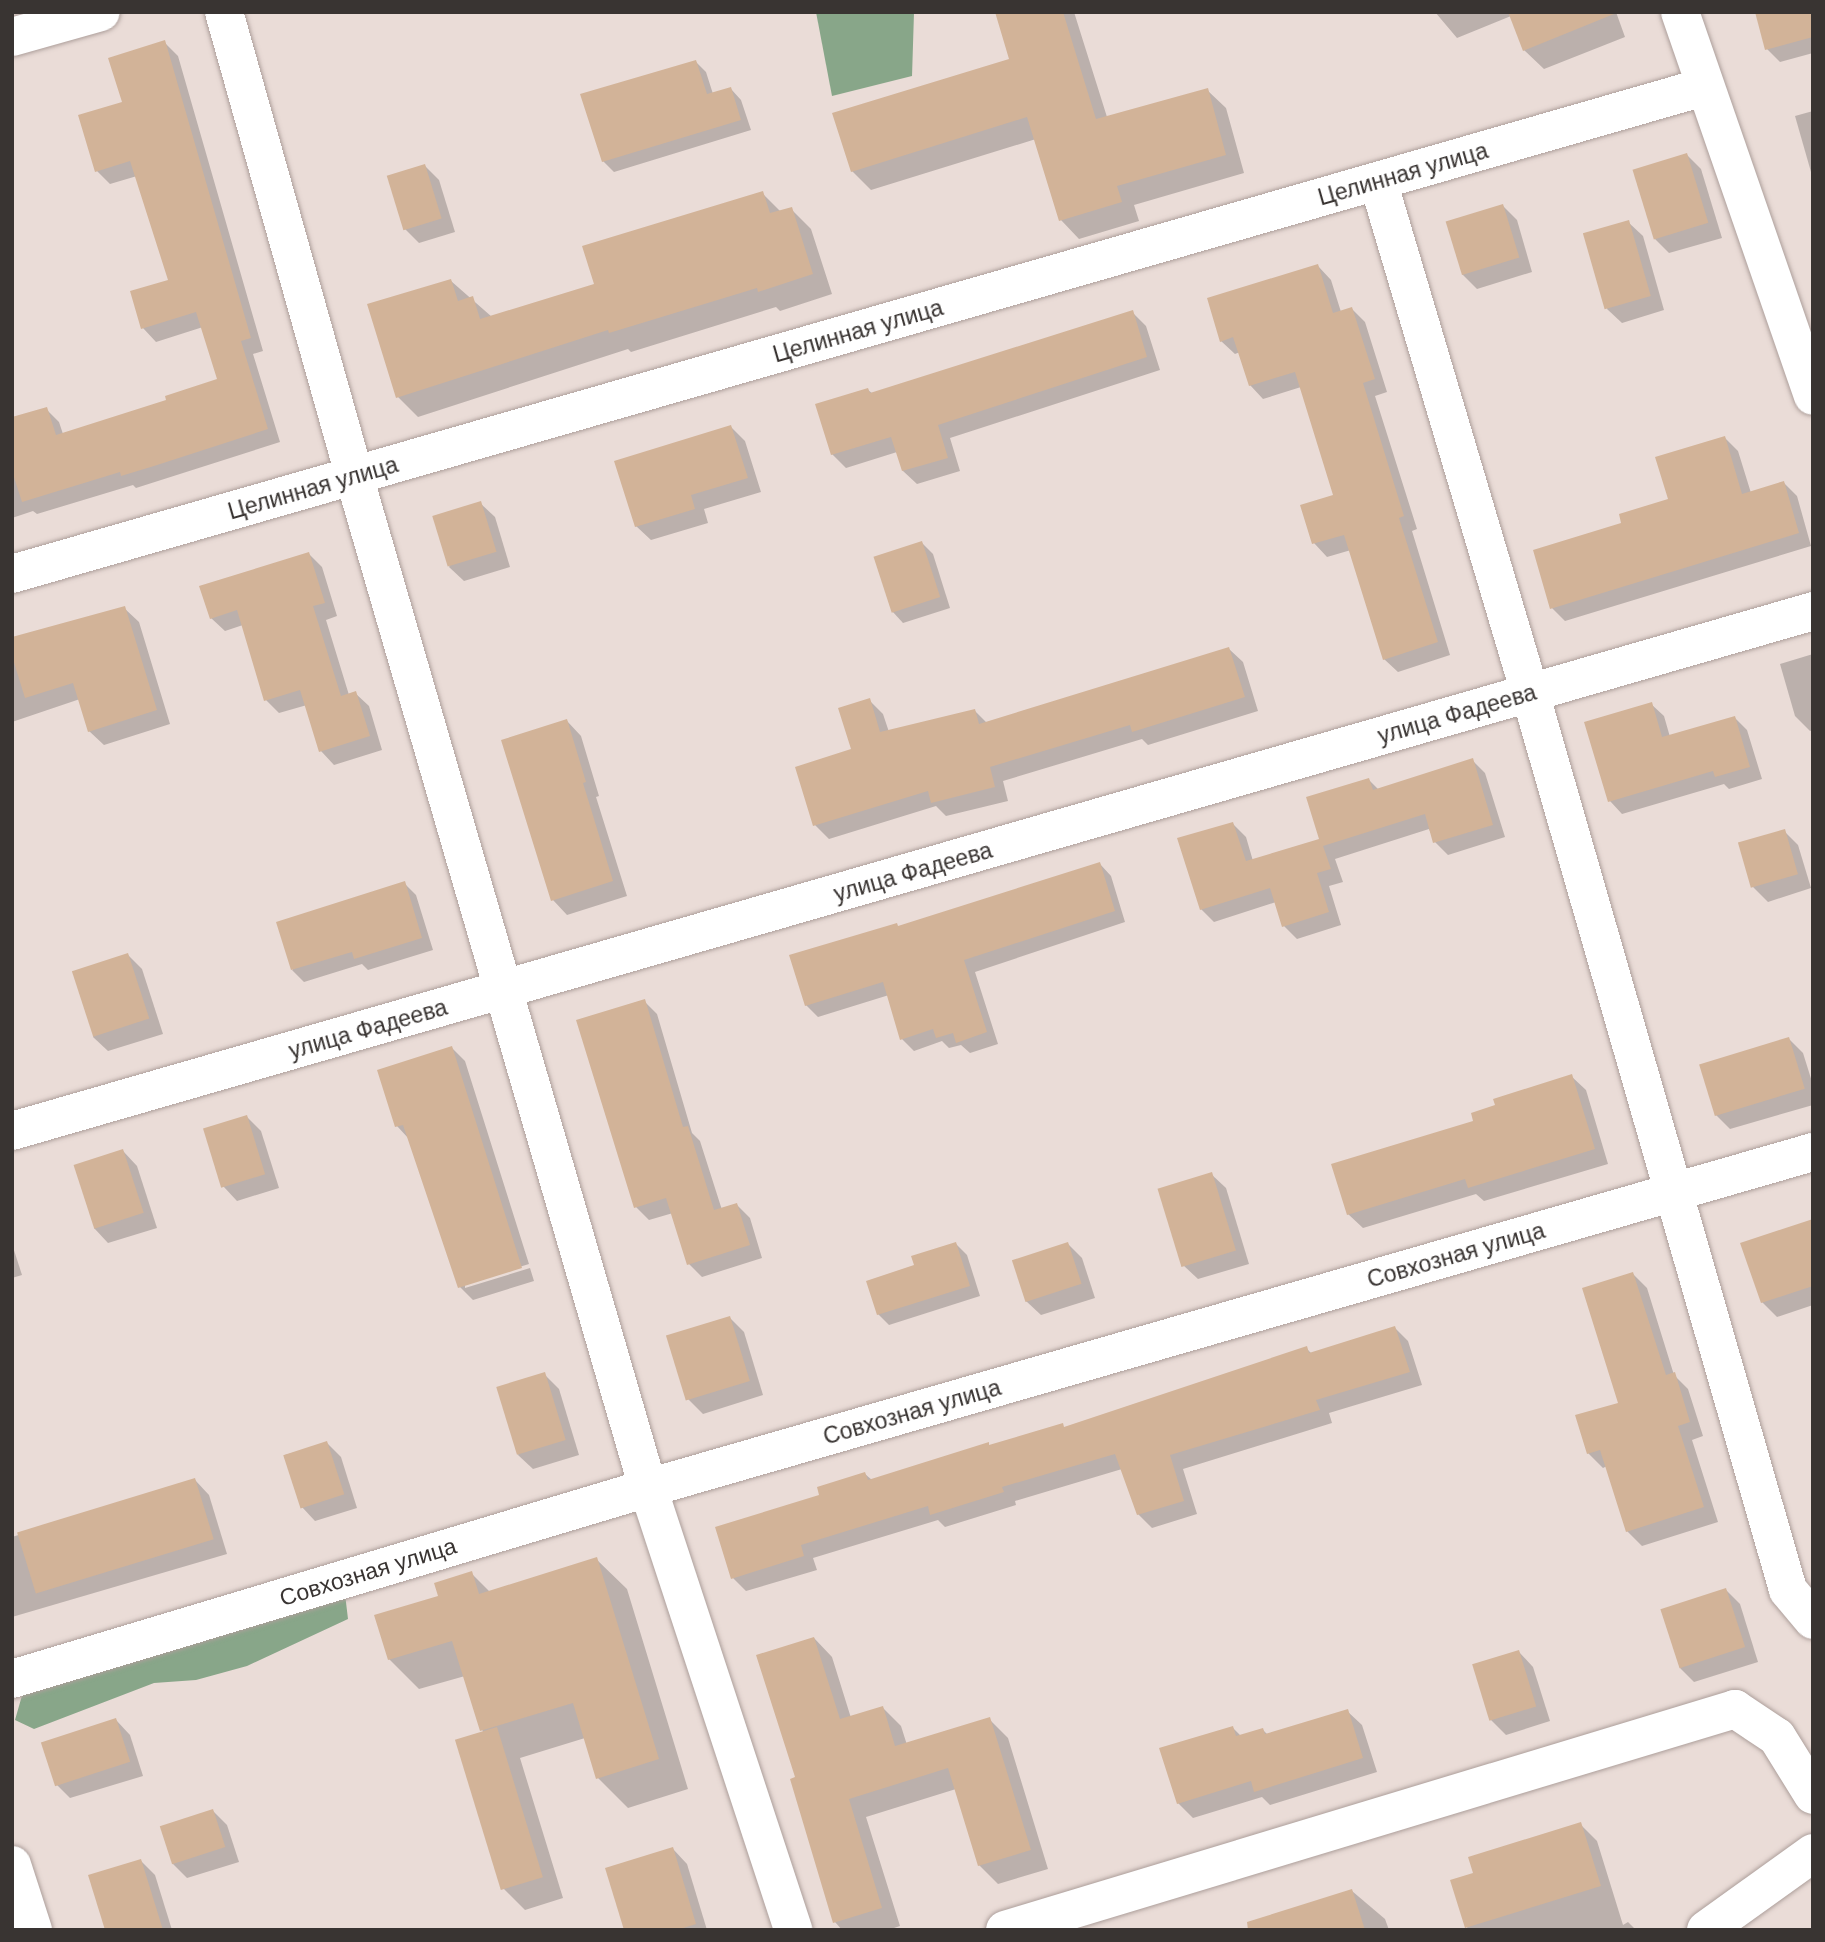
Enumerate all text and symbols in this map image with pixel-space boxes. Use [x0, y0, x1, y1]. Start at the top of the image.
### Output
street label: Целинная улица [1315, 137, 1491, 211]
street label: Целинная улица [770, 294, 946, 368]
street label: Целинная улица [225, 451, 401, 525]
street label: улица Фадеева [1375, 678, 1539, 750]
street label: улица Фадеева [831, 836, 995, 908]
street label: улица Фадеева [286, 993, 450, 1065]
street label: Совхозная улица [1364, 1216, 1548, 1294]
street label: Совхозная улица [820, 1373, 1004, 1451]
street label: Совхозная улица [276, 1532, 460, 1612]

